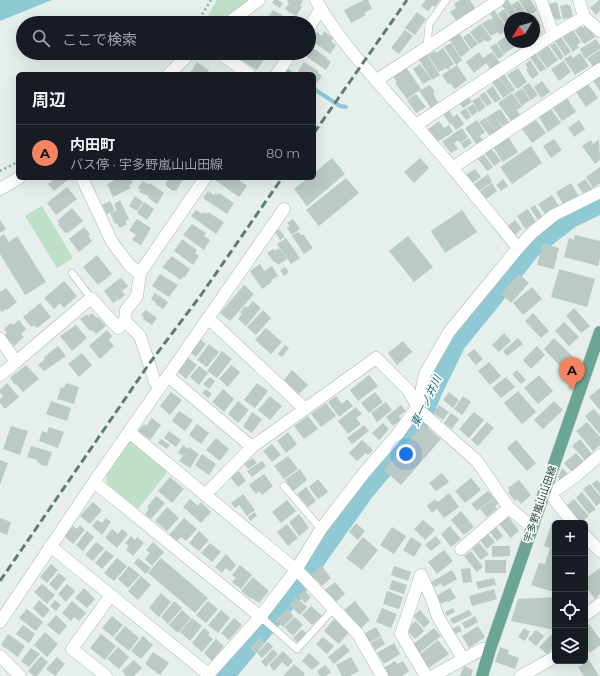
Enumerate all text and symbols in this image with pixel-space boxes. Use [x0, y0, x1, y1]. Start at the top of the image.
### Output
north arrow [504, 12, 540, 48]
search box [16, 16, 316, 60]
icon: search [30, 27, 52, 49]
text: ここで検索 [62, 30, 137, 49]
text: 周辺 [32, 90, 66, 110]
text: 内田町 [70, 135, 115, 154]
text: A [40, 145, 50, 161]
text: 80 m [266, 145, 300, 161]
text: バス停 · 宇多野嵐山山田線 [70, 156, 223, 172]
pin: A [559, 357, 585, 390]
water label: 東一ノ井川 [408, 372, 445, 429]
your location [396, 444, 416, 464]
street label: 宇多野嵐山山田線 [521, 464, 559, 544]
map controls [552, 520, 588, 664]
button: + [552, 520, 588, 556]
button: − [552, 556, 588, 592]
button: locate [552, 592, 588, 628]
button: layers [552, 628, 588, 664]

